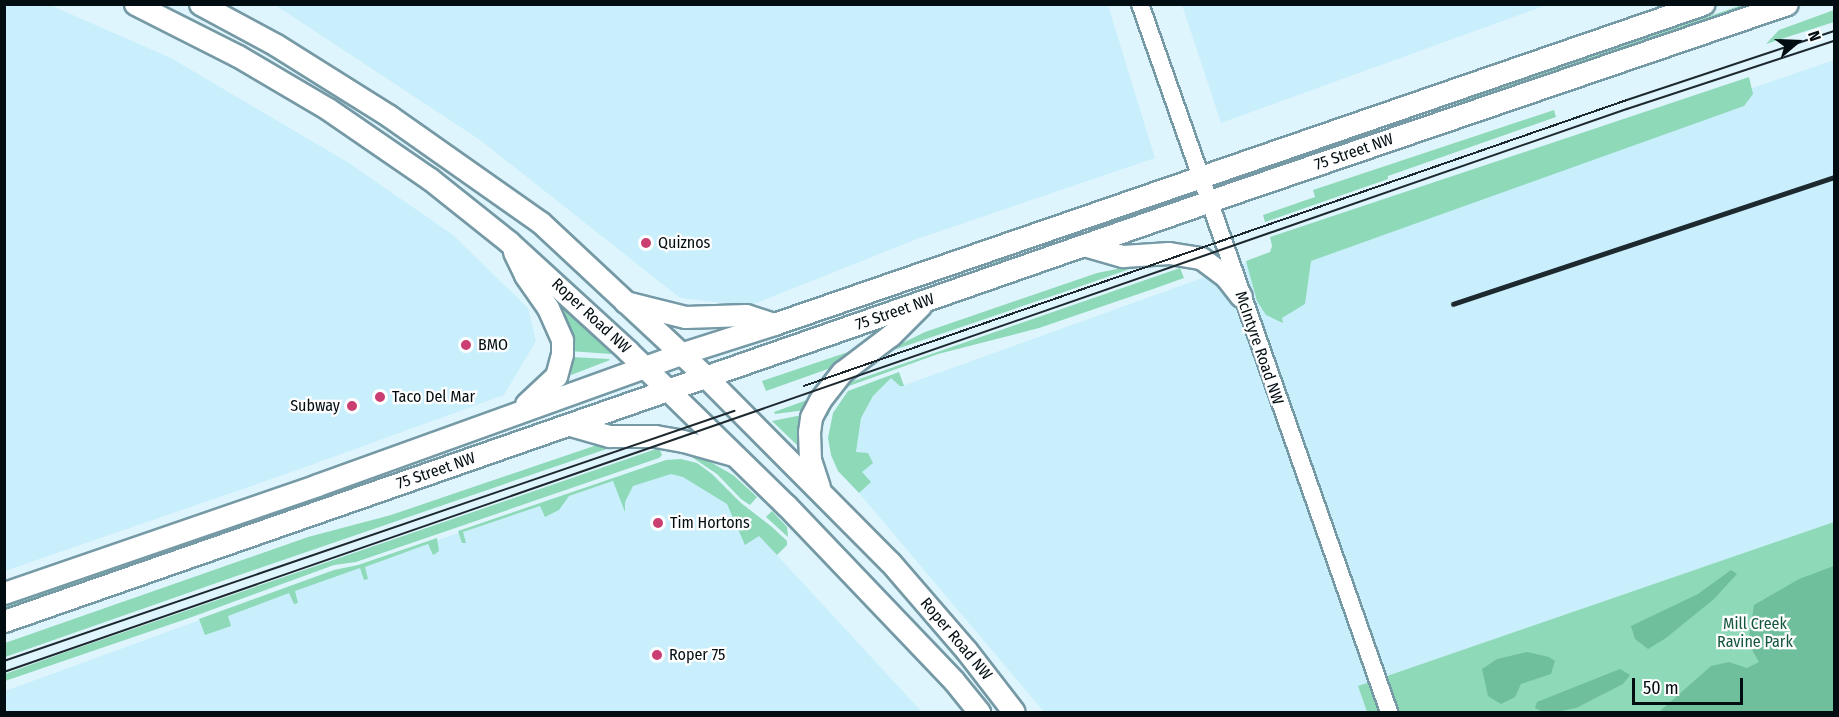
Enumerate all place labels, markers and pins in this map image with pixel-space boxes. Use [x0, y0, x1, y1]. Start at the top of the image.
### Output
place label: Quiznos [658, 233, 710, 253]
marker: Quiznos [639, 236, 653, 250]
place label: BMO [478, 335, 508, 355]
marker: BMO [459, 338, 473, 352]
place label: Taco Del Mar [392, 387, 475, 407]
marker: Taco Del Mar [373, 390, 387, 404]
place label: Subway [290, 396, 340, 416]
marker: Subway [345, 399, 359, 413]
place label: Tim Hortons [670, 513, 750, 533]
marker: Tim Hortons [651, 516, 665, 530]
place label: Roper 75 [669, 645, 725, 665]
marker: Roper 75 [650, 648, 664, 662]

